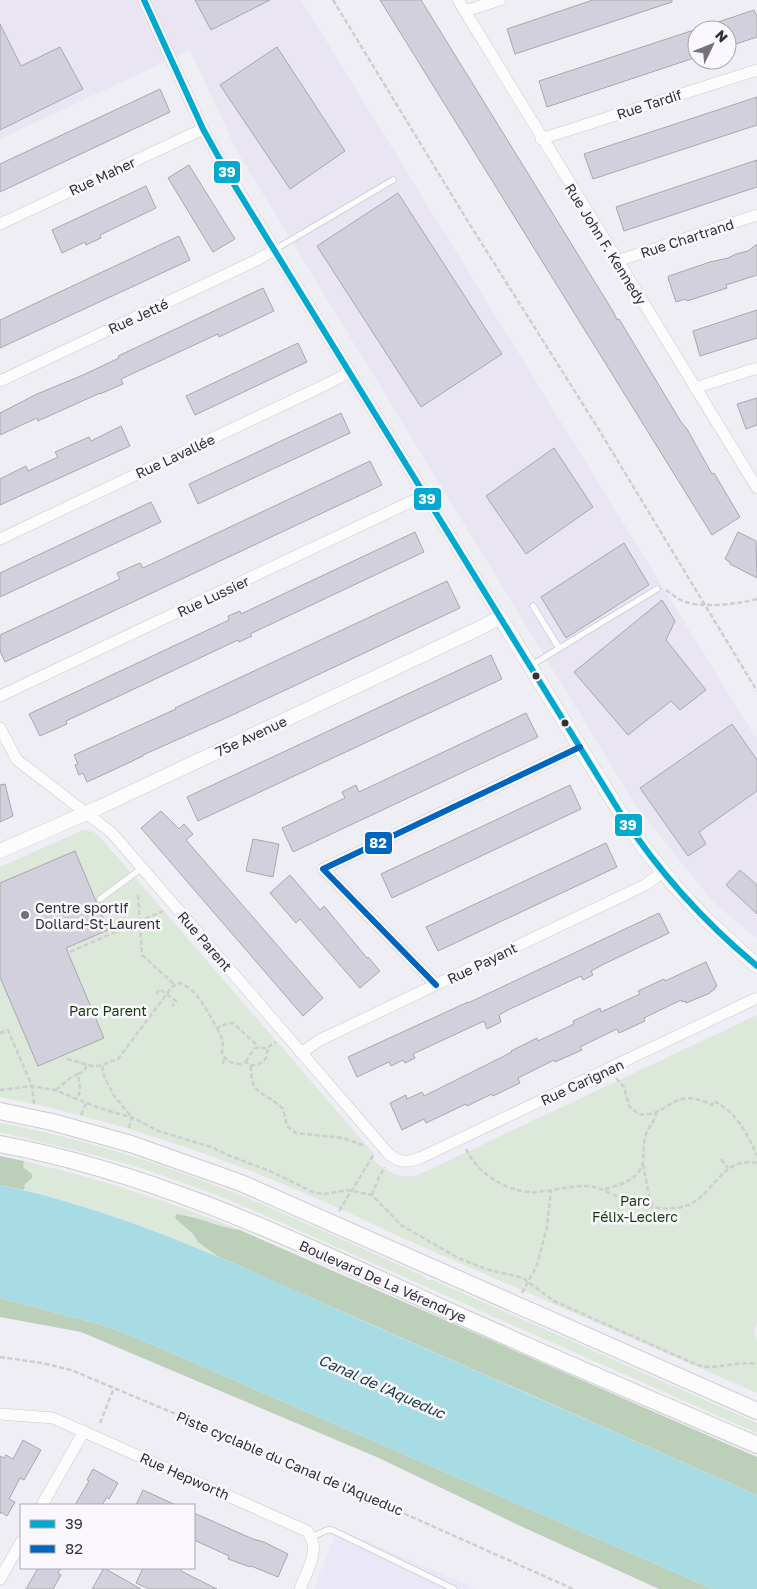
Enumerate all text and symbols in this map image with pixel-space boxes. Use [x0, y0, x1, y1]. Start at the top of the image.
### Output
north arrow [687, 20, 737, 70]
text: N [712, 26, 732, 45]
street label: Rue Tardif [614, 85, 684, 123]
street label: Rue Maher [66, 153, 138, 199]
line badge: 39 [213, 160, 241, 184]
text: 39 [218, 163, 236, 180]
street label: Rue John F. Kennedy [562, 180, 650, 308]
street label: Rue Chartrand [638, 215, 736, 261]
street label: Rue Jetté [105, 295, 171, 337]
street label: Rue Lavallée [133, 430, 217, 482]
line badge: 39 [413, 487, 442, 511]
text: 39 [418, 490, 436, 507]
street label: Rue Lussier [174, 572, 252, 620]
unlabelled marker [531, 671, 541, 681]
street label: 75e Avenue [213, 712, 289, 760]
unlabelled marker [560, 718, 570, 728]
line badge: 39 [614, 813, 643, 837]
text: 39 [619, 816, 637, 833]
line badge: 82 [364, 831, 393, 855]
text: 82 [369, 834, 387, 851]
place label: Centre sportif Dollard-St-Laurent [35, 899, 161, 932]
street label: Rue Parent [174, 908, 236, 974]
marker: Centre sportif Dollard-St-Laurent [19, 909, 31, 921]
street label: Rue Payant [444, 939, 520, 987]
park label: Parc Parent [69, 1002, 147, 1019]
street label: Rue Carignan [538, 1055, 626, 1109]
park label: Parc Félix-Leclerc [592, 1192, 678, 1225]
street label: Boulevard De La Vérendrye [297, 1236, 469, 1326]
water label: Canal de l'Aqueduc [316, 1350, 449, 1422]
street label: Piste cyclable du Canal de l'Aqueduc [174, 1407, 406, 1519]
street label: Rue Hepworth [138, 1449, 232, 1503]
legend [20, 1504, 195, 1569]
text: 39 [65, 1514, 83, 1532]
text: 82 [65, 1539, 83, 1557]

